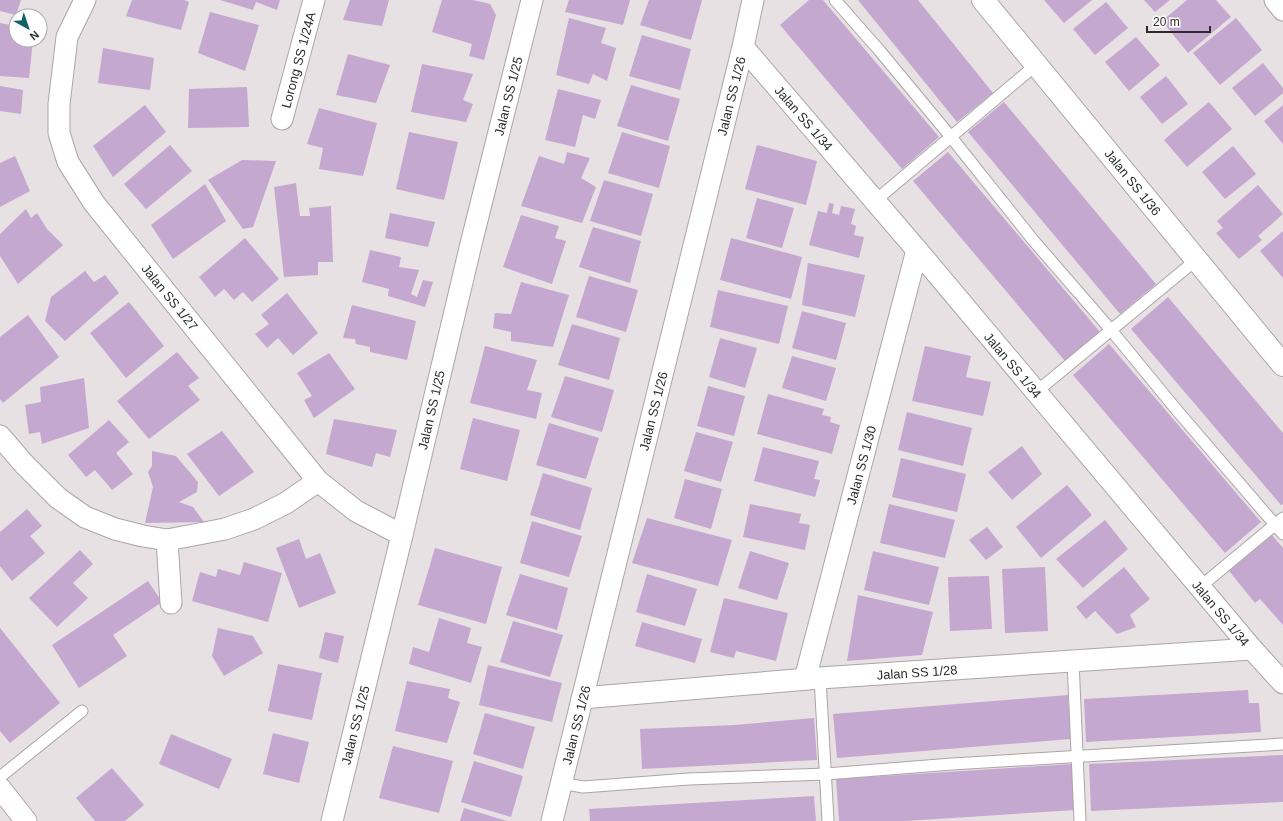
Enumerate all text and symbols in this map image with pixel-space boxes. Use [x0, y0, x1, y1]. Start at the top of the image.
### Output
north arrow [8, 8, 48, 48]
scale bar [1147, 8, 1210, 34]
street label: Lorong SS 1/24A [278, 10, 319, 110]
text: 20 m [1153, 15, 1180, 29]
text: N [27, 29, 41, 43]
street label: Jalan SS 1/25 [491, 55, 526, 137]
street label: Jalan SS 1/26 [714, 55, 749, 137]
street label: Jalan SS 1/34 [771, 83, 836, 154]
street label: Jalan SS 1/36 [1101, 146, 1164, 218]
street label: Jalan SS 1/27 [138, 261, 201, 333]
street label: Jalan SS 1/34 [981, 329, 1044, 401]
street label: Jalan SS 1/25 [415, 369, 448, 451]
street label: Jalan SS 1/26 [636, 370, 671, 452]
street label: Jalan SS 1/30 [844, 424, 879, 506]
street label: Jalan SS 1/34 [1189, 577, 1252, 649]
street label: Jalan SS 1/28 [876, 662, 958, 683]
street label: Jalan SS 1/25 [338, 684, 373, 766]
street label: Jalan SS 1/26 [559, 684, 594, 766]

